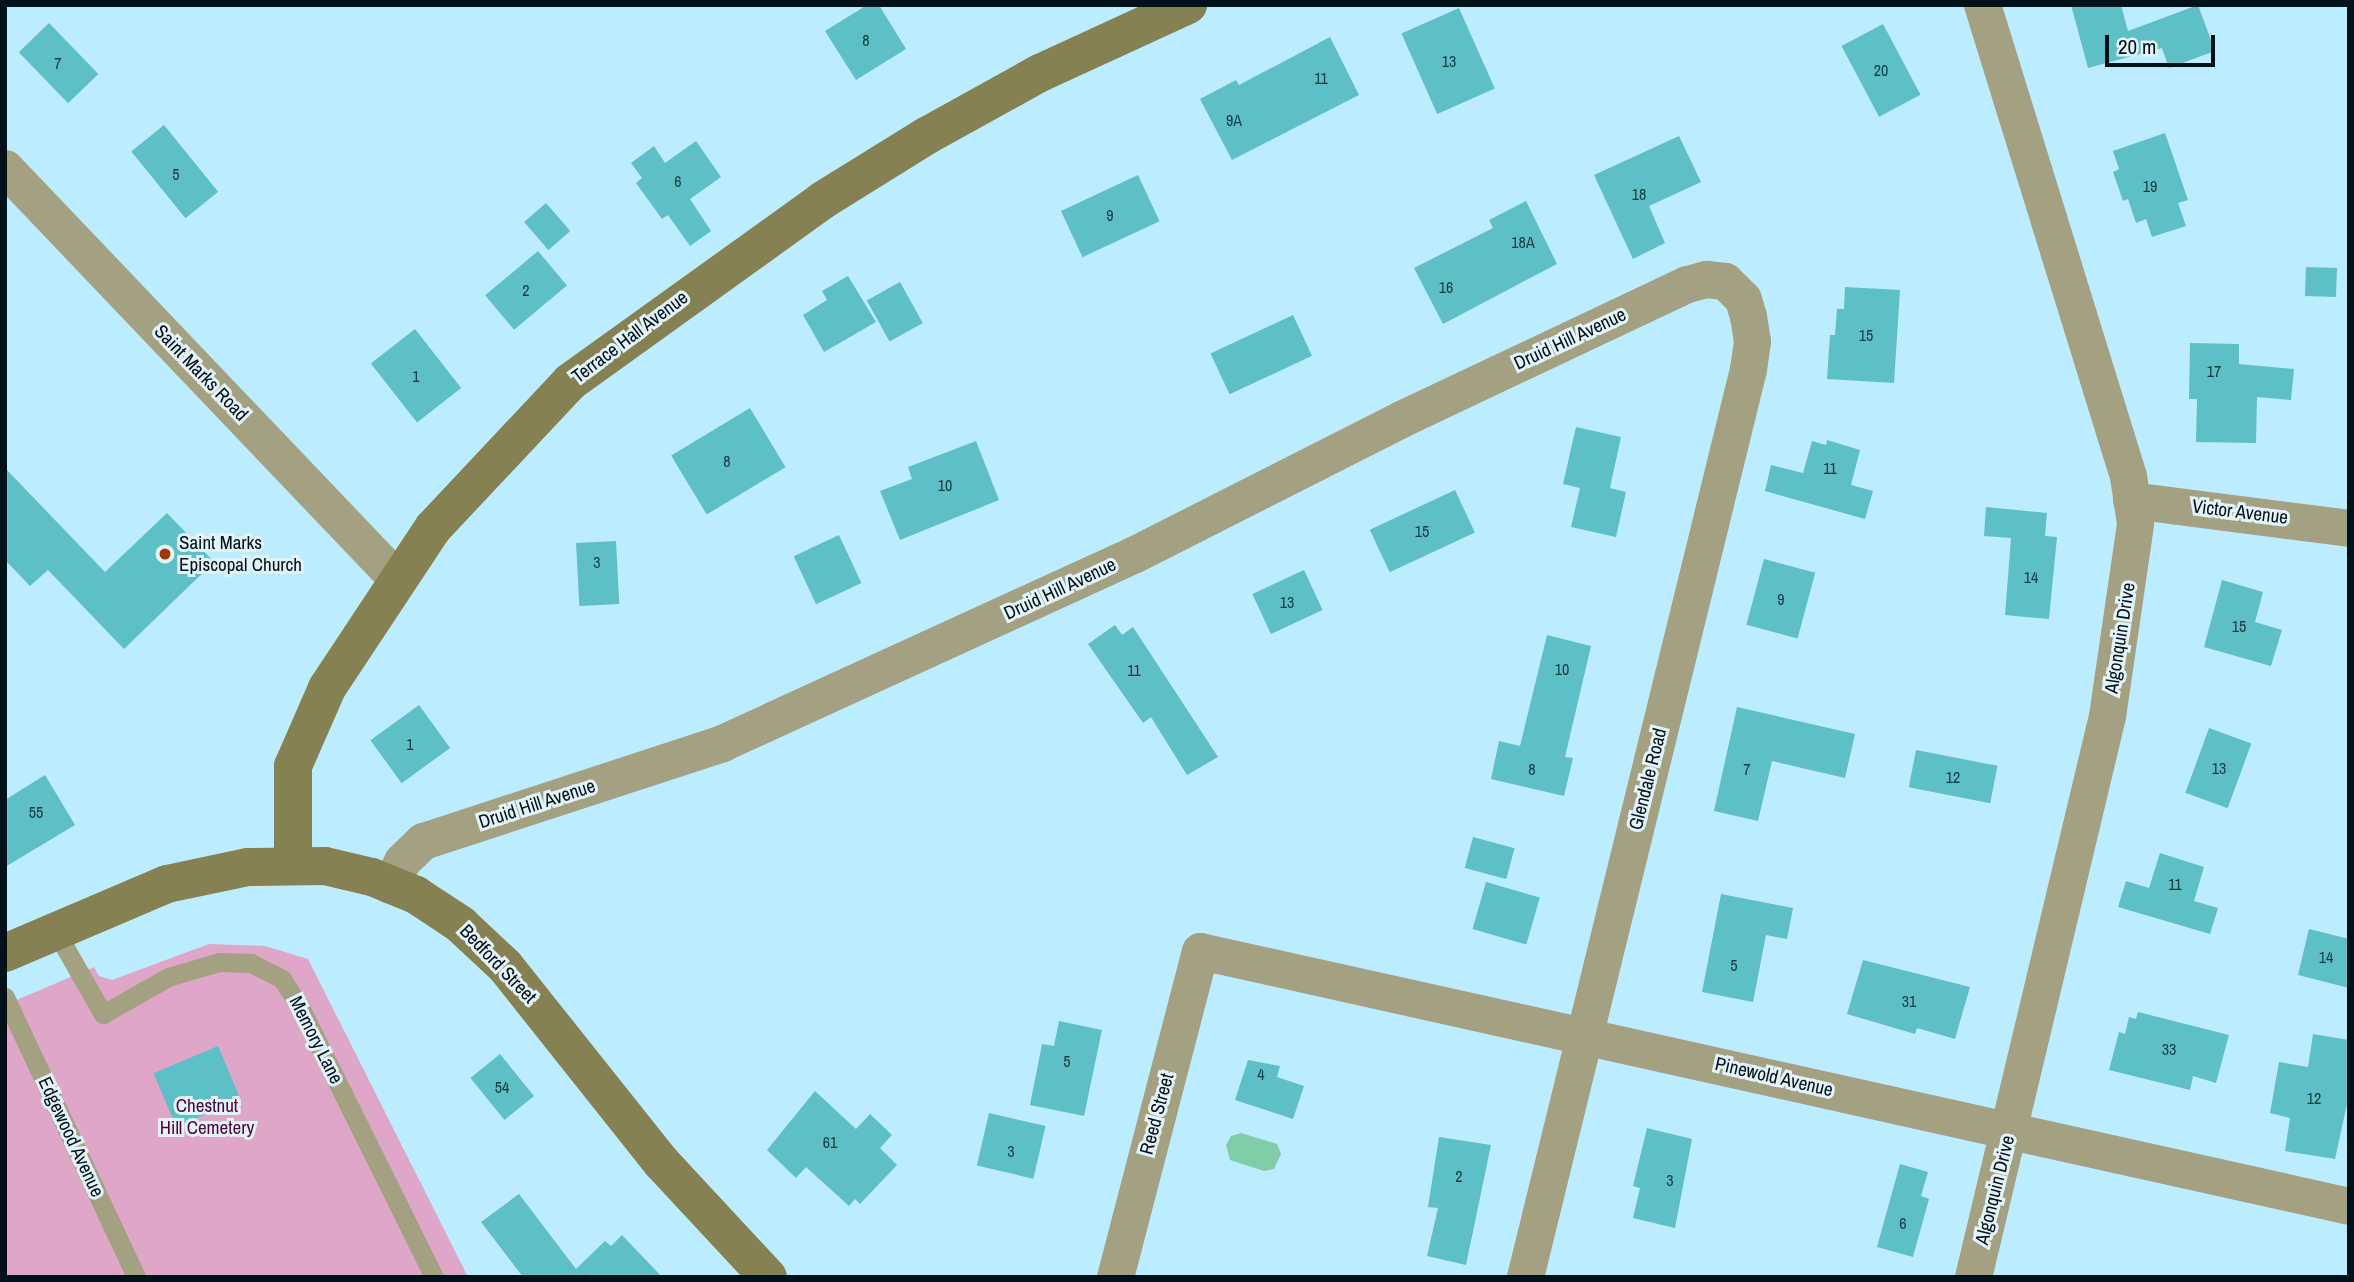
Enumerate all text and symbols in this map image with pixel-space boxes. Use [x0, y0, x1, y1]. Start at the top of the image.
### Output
scale bar [2109, 21, 2219, 65]
house number: 8 [862, 30, 870, 50]
text: 20 m [2118, 32, 2156, 61]
house number: 13 [1442, 51, 1456, 71]
house number: 7 [54, 53, 62, 73]
house number: 20 [1874, 60, 1888, 80]
house number: 11 [1314, 68, 1328, 88]
house number: 9A [1226, 110, 1242, 130]
house number: 5 [172, 164, 180, 184]
house number: 6 [674, 171, 682, 191]
house number: 19 [2143, 176, 2157, 196]
house number: 18 [1632, 184, 1646, 204]
house number: 9 [1106, 205, 1114, 225]
house number: 18A [1511, 232, 1535, 252]
house number: 16 [1439, 277, 1453, 297]
house number: 2 [522, 280, 530, 300]
street label: Terrace Hall Avenue [567, 286, 693, 388]
street label: Druid Hill Avenue [1510, 303, 1630, 375]
street label: Saint Marks Road [149, 320, 253, 426]
house number: 15 [1859, 325, 1873, 345]
house number: 17 [2207, 361, 2221, 381]
house number: 1 [412, 366, 420, 386]
house number: 8 [723, 451, 731, 471]
house number: 11 [1823, 458, 1837, 478]
house number: 10 [938, 475, 952, 495]
street label: Victor Avenue [2190, 495, 2290, 529]
house number: 15 [1415, 521, 1429, 541]
place label: Saint Marks Episcopal Church [179, 532, 302, 576]
marker: Saint Marks Episcopal Church [157, 546, 173, 562]
house number: 3 [593, 552, 601, 572]
street label: Druid Hill Avenue [1000, 553, 1120, 625]
house number: 14 [2024, 567, 2038, 587]
street label: Algonquin Drive [2100, 581, 2140, 695]
house number: 9 [1777, 589, 1785, 609]
house number: 13 [1280, 592, 1294, 612]
house number: 15 [2232, 616, 2246, 636]
house number: 10 [1555, 659, 1569, 679]
house number: 11 [1127, 660, 1141, 680]
street label: Glendale Road [1624, 726, 1672, 832]
house number: 1 [406, 734, 414, 754]
house number: 13 [2212, 758, 2226, 778]
house number: 8 [1528, 759, 1536, 779]
house number: 7 [1743, 759, 1751, 779]
house number: 12 [1946, 767, 1960, 787]
street label: Druid Hill Avenue [476, 774, 598, 834]
house number: 55 [29, 802, 43, 822]
house number: 11 [2168, 874, 2182, 894]
street label: Bedford Street [455, 920, 541, 1008]
house number: 14 [2319, 947, 2333, 967]
house number: 5 [1730, 955, 1738, 975]
house number: 31 [1902, 991, 1916, 1011]
street label: Memory Lane [284, 992, 348, 1088]
house number: 33 [2162, 1039, 2176, 1059]
house number: 5 [1063, 1051, 1071, 1071]
street label: Pinewold Avenue [1712, 1052, 1836, 1102]
house number: 4 [1257, 1064, 1265, 1084]
street label: Reed Street [1135, 1071, 1179, 1157]
street label: Edgewood Avenue [33, 1073, 109, 1201]
house number: 54 [495, 1077, 509, 1097]
house number: 12 [2307, 1088, 2321, 1108]
park label: Chestnut Hill Cemetery [160, 1095, 254, 1139]
house number: 61 [823, 1132, 837, 1152]
street label: Algonquin Drive [1970, 1133, 2020, 1247]
house number: 3 [1007, 1141, 1015, 1161]
house number: 2 [1455, 1166, 1463, 1186]
house number: 3 [1666, 1170, 1674, 1190]
house number: 6 [1899, 1213, 1907, 1233]

